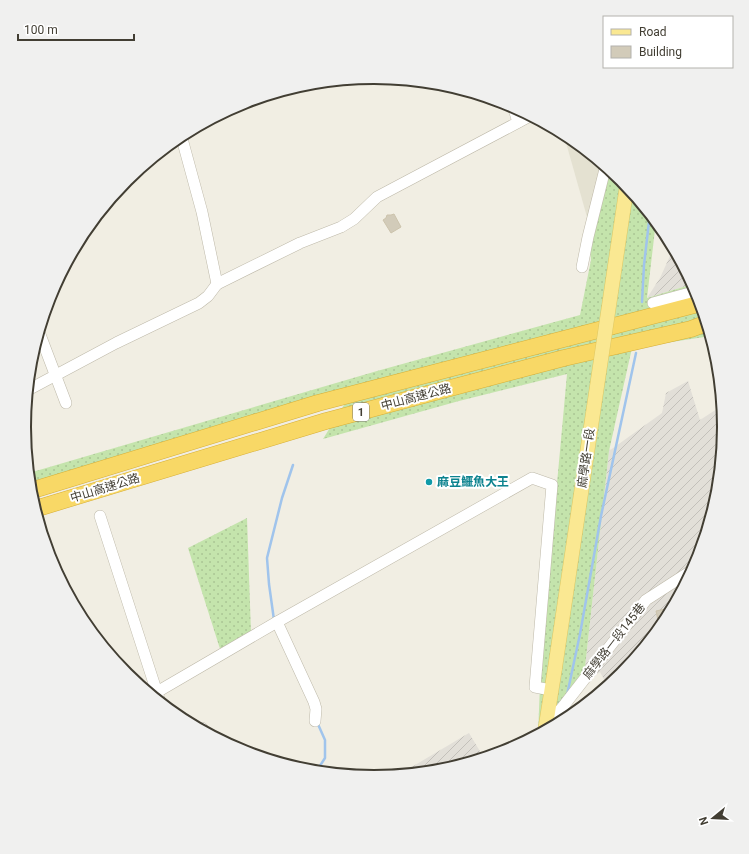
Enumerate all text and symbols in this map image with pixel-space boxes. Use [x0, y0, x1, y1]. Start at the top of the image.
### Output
scale bar [18, 16, 134, 42]
legend [603, 16, 733, 68]
text: 100 m [24, 23, 58, 37]
text: Road [639, 25, 667, 39]
text: Building [639, 45, 682, 59]
street label: 中山高速公路 [379, 381, 453, 413]
road number: 1 [353, 403, 369, 421]
street label: 麻學路一段 [575, 427, 597, 489]
street label: 中山高速公路 [69, 471, 141, 505]
place label: 麻豆鱷魚大王 [437, 475, 509, 489]
marker: 麻豆鱷魚大王 [424, 477, 434, 487]
street label: 麻學路一段145巷 [580, 600, 648, 682]
north arrow [693, 798, 733, 838]
text: N [697, 815, 711, 827]

